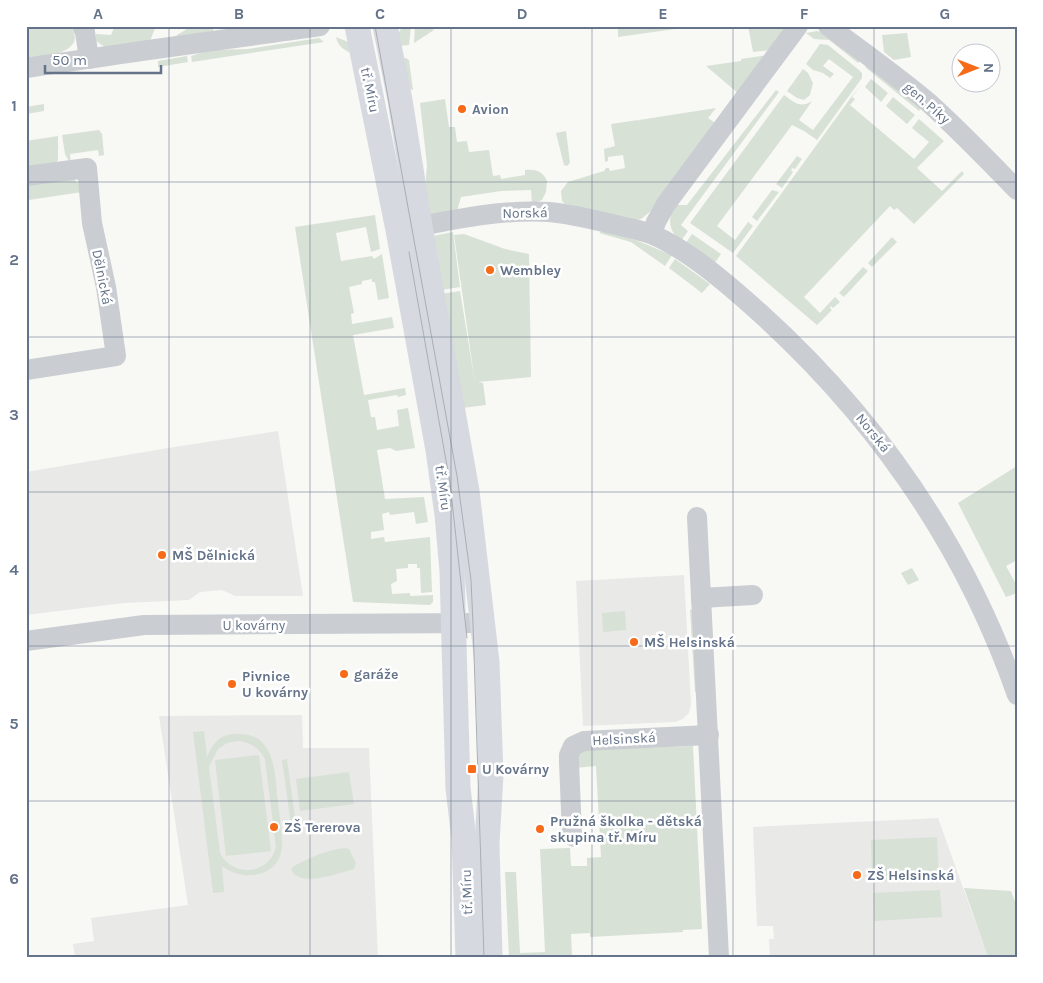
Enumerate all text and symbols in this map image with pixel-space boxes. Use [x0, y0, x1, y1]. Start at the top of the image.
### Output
text: A [93, 4, 103, 23]
text: B [234, 4, 244, 23]
text: C [375, 4, 385, 23]
text: D [517, 4, 528, 23]
text: E [658, 4, 668, 23]
text: F [800, 4, 809, 23]
text: G [940, 4, 950, 23]
scale bar [45, 42, 161, 74]
north arrow [950, 42, 1000, 92]
text: 50 m [52, 51, 87, 69]
text: N [980, 63, 997, 73]
street label: tř. Míru [357, 66, 383, 114]
street label: gen. Píky [900, 78, 954, 128]
text: 1 [11, 96, 17, 115]
place label: Avion [472, 101, 509, 118]
marker: Avion [456, 103, 468, 115]
street label: Norská [502, 204, 548, 222]
street label: Dělnická [88, 248, 116, 306]
text: 2 [9, 250, 19, 269]
place label: Wembley [500, 262, 561, 279]
marker: Wembley [484, 264, 496, 276]
text: 3 [9, 405, 19, 424]
street label: Norská [852, 410, 894, 456]
street label: tř. Míru [431, 464, 455, 512]
place label: MŠ Dělnická [172, 546, 255, 564]
marker: MŠ Dělnická [156, 549, 168, 561]
text: 4 [9, 560, 19, 579]
street label: U kovárny [223, 617, 286, 634]
place label: MŠ Helsinská [644, 633, 735, 651]
marker: MŠ Helsinská [628, 636, 640, 648]
place label: garáže [354, 666, 398, 683]
place label: Pivnice U kovárny [242, 668, 308, 701]
marker: garáže [338, 668, 350, 680]
marker: Pivnice U kovárny [226, 678, 238, 690]
text: 5 [9, 714, 19, 733]
street label: Helsinská [592, 729, 656, 749]
place label: U Kovárny [482, 761, 549, 778]
marker: U Kovárny [466, 763, 478, 775]
place label: Pružná školka - dětská skupina tř. Míru [550, 813, 702, 846]
place label: ZŠ Tererova [284, 818, 361, 836]
marker: ZŠ Tererova [268, 821, 280, 833]
marker: Pružná školka - dětská skupina tř. Míru [534, 823, 546, 835]
place label: ZŠ Helsinská [867, 866, 954, 884]
text: 6 [9, 869, 19, 888]
street label: tř. Míru [458, 869, 476, 915]
marker: ZŠ Helsinská [851, 869, 863, 881]

